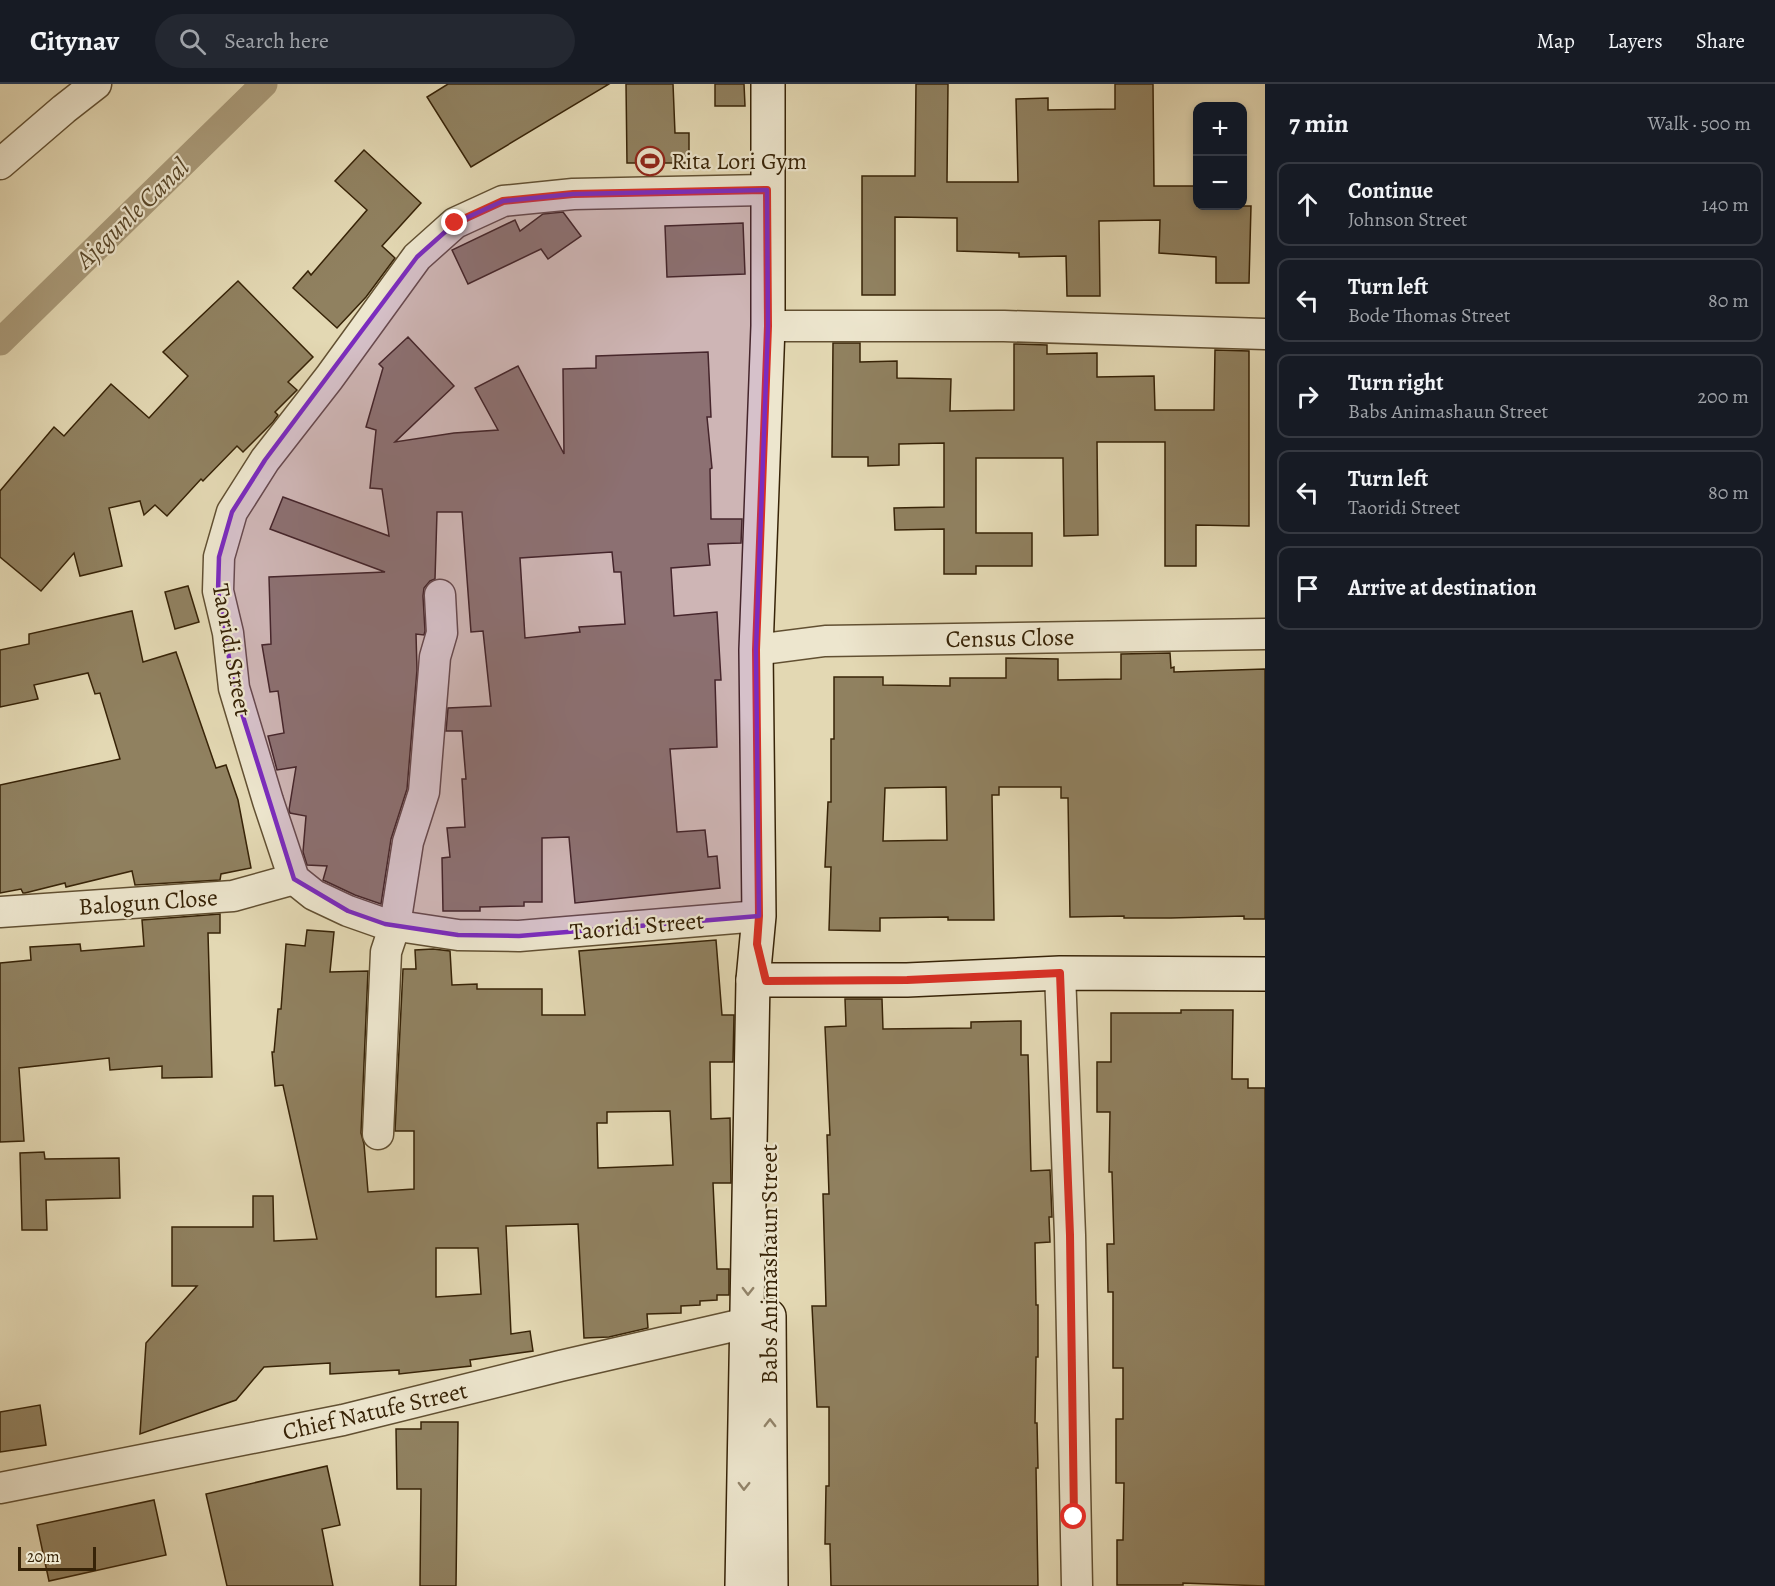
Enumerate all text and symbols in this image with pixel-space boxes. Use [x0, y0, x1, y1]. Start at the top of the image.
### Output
search box [155, 14, 575, 68]
text: Citynav [30, 22, 119, 60]
icon: search [176, 25, 209, 58]
text: Search here [224, 26, 329, 56]
text: Map [1536, 27, 1575, 55]
text: Layers [1608, 27, 1663, 55]
text: Share [1696, 27, 1745, 55]
map controls [1193, 102, 1247, 210]
button: + [1193, 102, 1247, 156]
text: 7 min [1289, 106, 1349, 141]
text: Walk · 500 m [1647, 110, 1751, 137]
sports icon: Rita Lori Gym [634, 145, 666, 177]
place label: Rita Lori Gym [671, 145, 807, 177]
water label: Ajegunle Canal [66, 150, 197, 278]
button: − [1193, 156, 1247, 210]
text: Continue [1348, 176, 1433, 206]
icon: ahead [1291, 188, 1324, 221]
text: 140 m [1702, 191, 1749, 218]
text: Johnson Street [1348, 206, 1467, 233]
route end [441, 209, 467, 235]
text: Turn left [1348, 272, 1428, 302]
icon: left [1291, 284, 1324, 317]
text: 80 m [1708, 287, 1749, 314]
text: Bode Thomas Street [1348, 302, 1510, 329]
text: Turn right [1348, 368, 1444, 398]
icon: right [1291, 380, 1324, 413]
text: 200 m [1698, 383, 1749, 410]
text: Babs Animashaun Street [1348, 398, 1548, 425]
text: Turn left [1348, 464, 1428, 494]
icon: left [1291, 476, 1324, 509]
text: 80 m [1708, 479, 1749, 506]
text: Taoridi Street [1348, 494, 1460, 521]
icon: arrive [1291, 572, 1324, 605]
text: Arrive at destination [1348, 573, 1537, 603]
street label: Taoridi Street [205, 581, 259, 719]
street label: Census Close [945, 621, 1075, 655]
street label: Balogun Close [77, 881, 219, 923]
street label: Taoridi Street [569, 904, 705, 948]
street label: Babs Animashaun Street [753, 1144, 785, 1384]
one-way arrow [742, 1286, 754, 1295]
street label: Chief Natufe Street [279, 1374, 471, 1448]
one-way arrow [764, 1418, 776, 1427]
one-way arrow [738, 1481, 750, 1490]
route start [1060, 1503, 1086, 1529]
scale bar [18, 1544, 96, 1572]
text: 20 m [27, 1546, 60, 1568]

